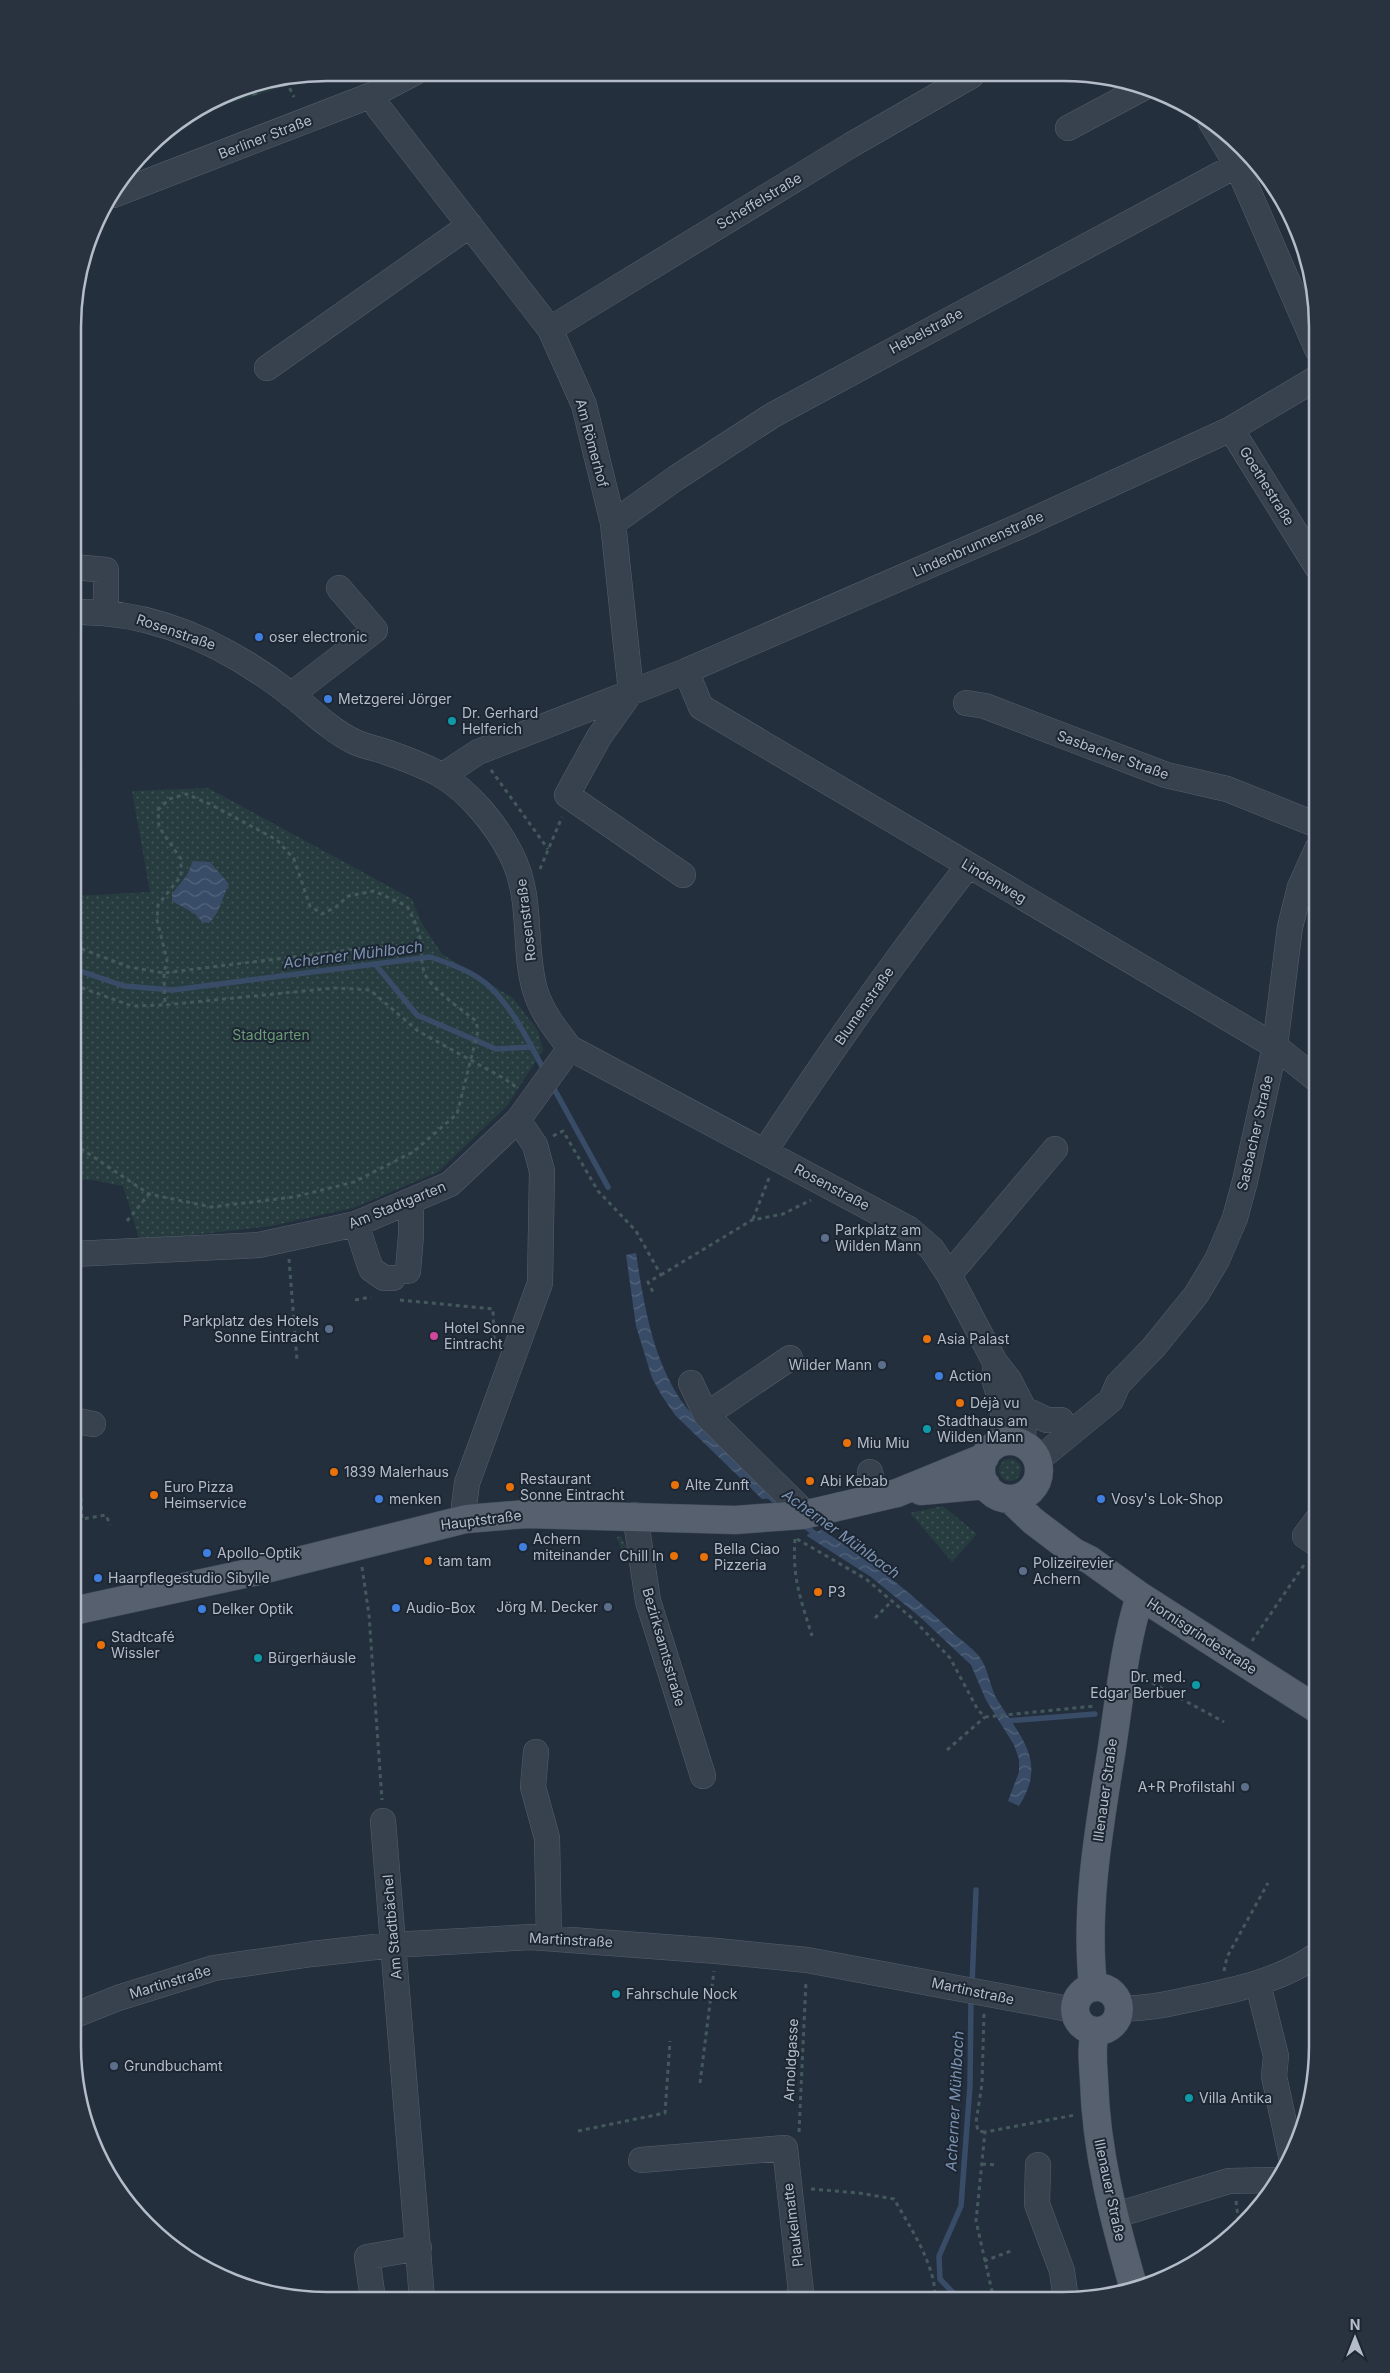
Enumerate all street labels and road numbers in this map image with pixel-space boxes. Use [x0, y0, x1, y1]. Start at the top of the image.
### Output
street label: Berliner Straße [216, 111, 314, 162]
street label: Scheffelstraße [713, 168, 804, 233]
street label: Hebelstraße [886, 304, 965, 357]
street label: Am Römerhof [573, 397, 612, 489]
street label: Goethestraße [1236, 443, 1298, 528]
street label: Lindenbrunnenstraße [910, 507, 1046, 580]
street label: Rosenstraße [134, 610, 218, 653]
street label: Sasbacher Straße [1055, 726, 1171, 783]
street label: Lindenweg [959, 855, 1030, 907]
street label: Rosenstraße [512, 878, 539, 962]
street label: Blumenstraße [830, 963, 897, 1048]
street label: Sasbacher Straße [1233, 1074, 1276, 1192]
street label: Rosenstraße [792, 1160, 873, 1214]
street label: Am Stadtgarten [346, 1177, 448, 1232]
street label: Hauptstraße [439, 1506, 522, 1533]
street label: Bezirksamtsstraße [639, 1586, 690, 1708]
street label: Hornisgrindestraße [1144, 1594, 1260, 1677]
street label: Illenauer Straße [1089, 1737, 1120, 1843]
street label: Am Stadtbächel [378, 1874, 405, 1980]
street label: Martinstraße [529, 1929, 613, 1950]
street label: Martinstraße [127, 1961, 213, 2002]
street label: Martinstraße [930, 1973, 1016, 2008]
street label: Arnoldgasse [780, 2018, 801, 2102]
street label: Illenauer Straße [1091, 2137, 1130, 2243]
street label: Plaukelmatte [779, 2182, 806, 2268]

